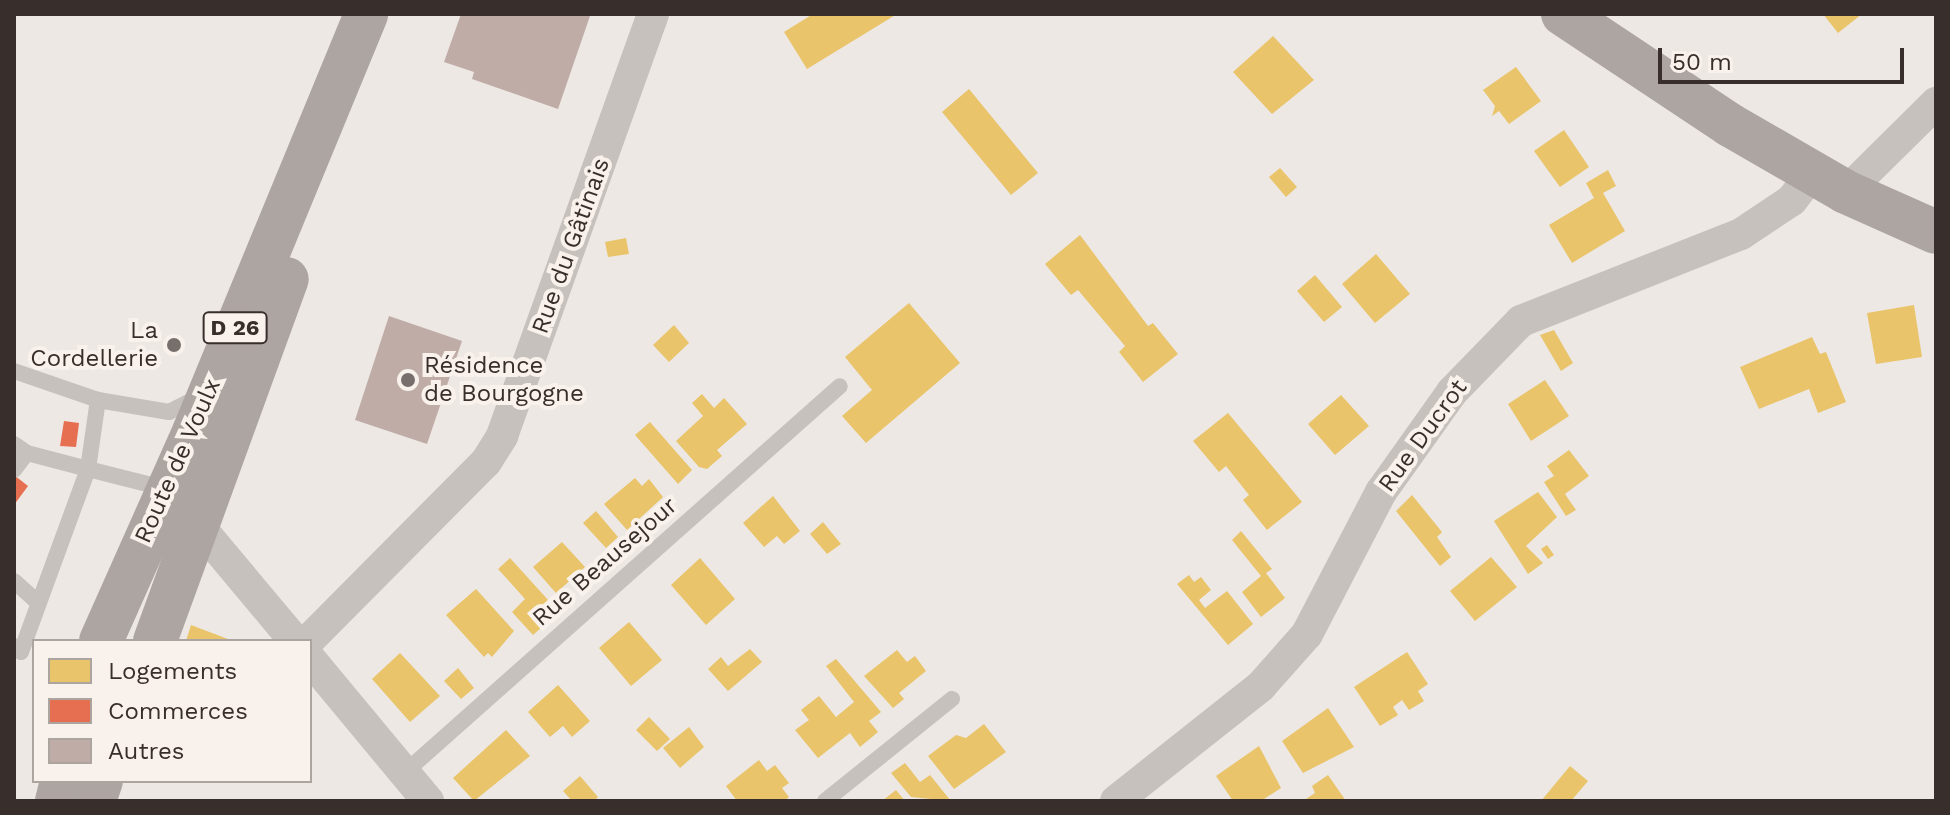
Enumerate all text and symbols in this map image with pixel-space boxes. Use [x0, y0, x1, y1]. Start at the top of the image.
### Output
scale bar [1662, 32, 1908, 82]
text: 50 m [1672, 48, 1732, 76]
street label: Rue du Gâtinais [526, 154, 616, 338]
road number: D 26 [201, 310, 269, 346]
place label: La Cordellerie [30, 317, 158, 373]
marker: La Cordellerie [165, 336, 183, 354]
place label: Résidence de Bourgogne [424, 352, 584, 408]
marker: Résidence de Bourgogne [399, 371, 417, 389]
street label: Route de Voulx [129, 374, 227, 548]
street label: Rue Ducrot [1373, 374, 1473, 498]
street label: Rue Beausejour [527, 491, 683, 633]
legend [32, 639, 312, 783]
text: Logements [108, 657, 237, 685]
text: Commerces [108, 697, 248, 725]
text: Autres [108, 737, 184, 765]

